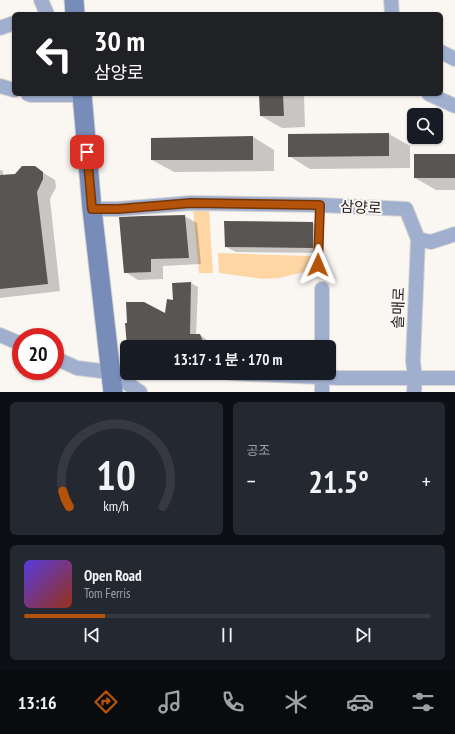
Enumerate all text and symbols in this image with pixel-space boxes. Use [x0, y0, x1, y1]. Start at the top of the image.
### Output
text: 30 m [94, 22, 145, 59]
icon: left [28, 28, 80, 80]
text: 삼양로 [94, 61, 144, 84]
map controls [407, 108, 443, 144]
button: search [407, 108, 443, 144]
pin [70, 135, 104, 169]
icon: arrive [76, 141, 98, 163]
street label: 삼양로 [340, 196, 382, 218]
position arrow [297, 244, 339, 286]
street label: 솔매로 [388, 287, 408, 329]
speed limit sign: 20 [12, 328, 64, 380]
text: 13:17 · 1 분 · 170 m [173, 350, 283, 369]
text: 공조 [247, 442, 270, 459]
text: 10 [96, 447, 136, 500]
text: 21.5° [309, 462, 369, 501]
text: − [247, 467, 256, 495]
text: + [422, 467, 431, 495]
text: km/h [104, 495, 129, 514]
text: Open Road [84, 566, 142, 585]
text: Tom Ferris [84, 585, 130, 602]
icon: previous [81, 624, 103, 646]
icon: pause [216, 624, 238, 646]
icon: next [352, 624, 374, 646]
icon: directions [92, 688, 120, 716]
icon: music [156, 688, 184, 716]
icon: phone [219, 688, 247, 716]
icon: climate [282, 688, 310, 716]
icon: car [346, 688, 374, 716]
icon: filters [409, 688, 437, 716]
text: 13:16 [18, 691, 57, 714]

